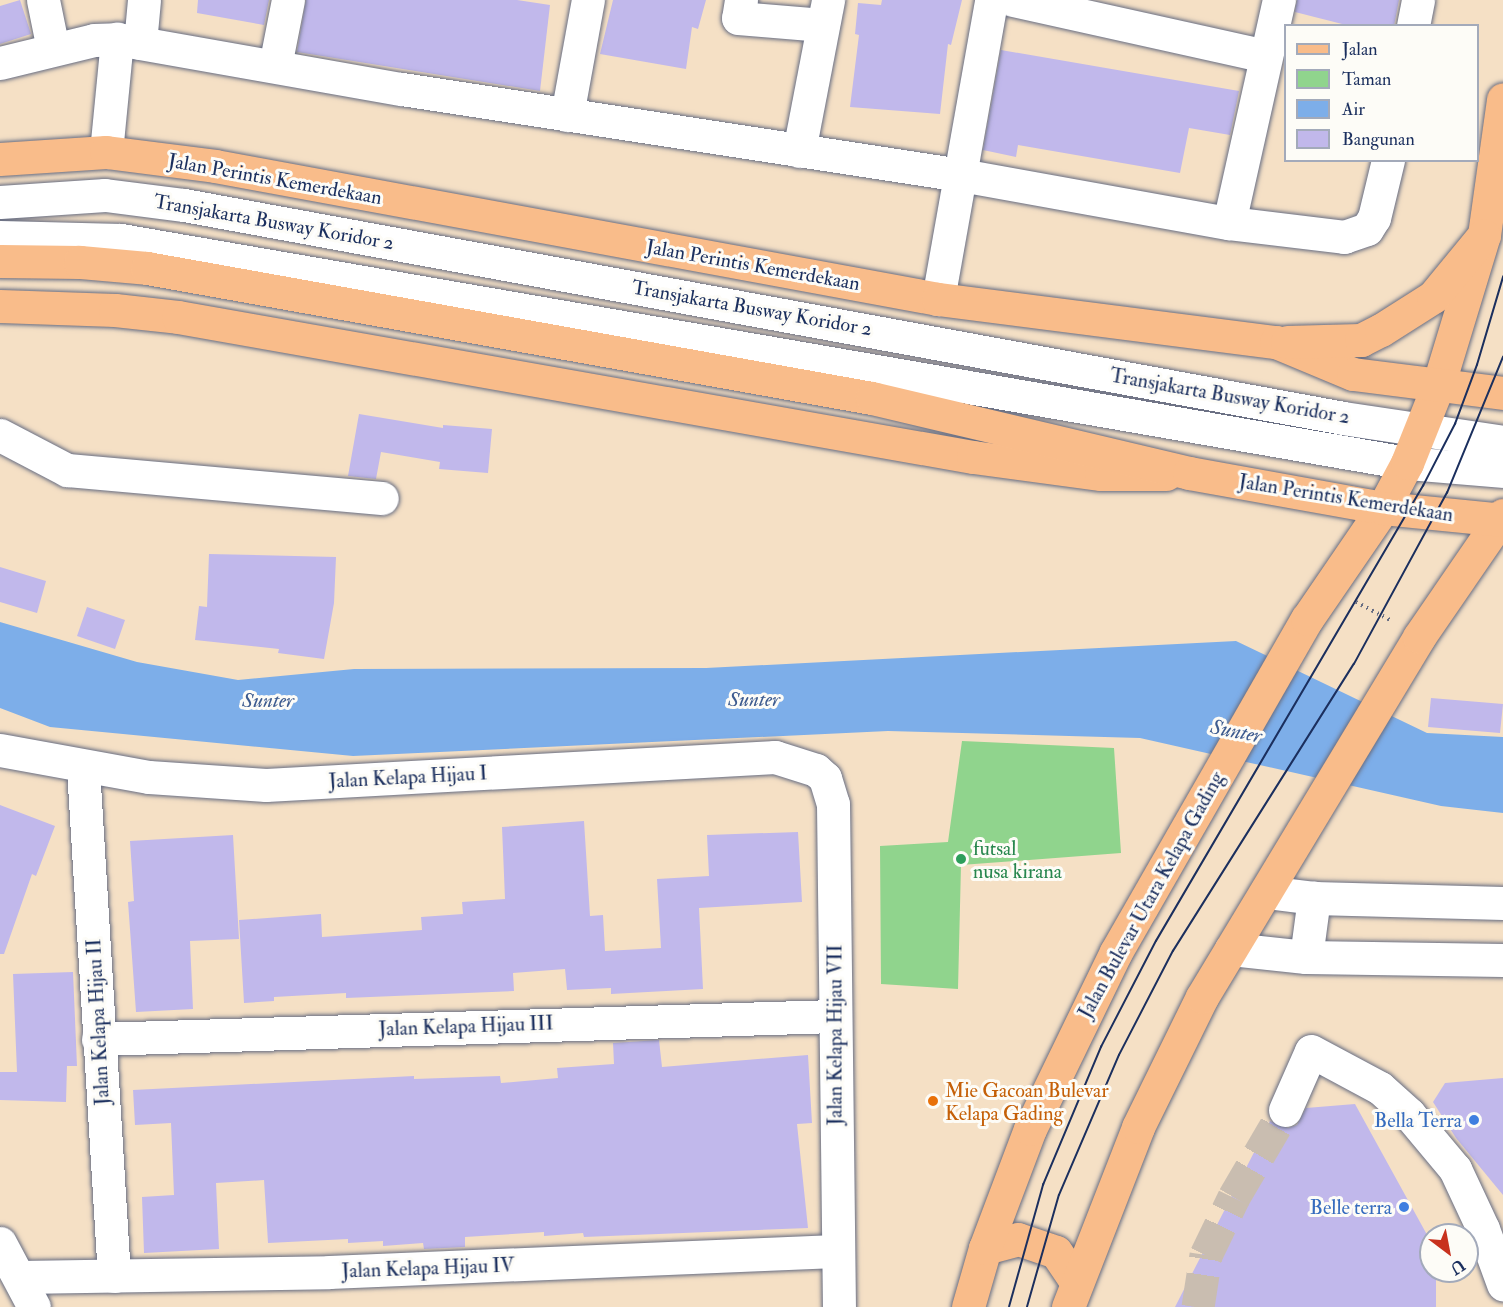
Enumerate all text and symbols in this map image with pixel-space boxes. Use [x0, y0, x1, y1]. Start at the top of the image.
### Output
legend [1284, 24, 1479, 162]
text: Jalan [1342, 38, 1378, 61]
text: Taman [1342, 68, 1391, 91]
text: Air [1342, 98, 1365, 121]
text: Bangunan [1342, 128, 1415, 151]
street label: Jalan Perintis Kemerdekaan [166, 148, 384, 210]
street label: Transjakarta Busway Koridor 2 [152, 189, 396, 255]
street label: Jalan Perintis Kemerdekaan [644, 234, 862, 296]
street label: Transjakarta Busway Koridor 2 [630, 275, 874, 341]
street label: Transjakarta Busway Koridor 2 [1108, 363, 1352, 429]
street label: Jalan Perintis Kemerdekaan [1237, 469, 1455, 527]
water label: Sunter [728, 687, 780, 713]
water label: Sunter [242, 688, 294, 714]
water label: Sunter [1208, 715, 1264, 749]
street label: Jalan Kelapa Hijau I [328, 761, 488, 793]
street label: Jalan Bulevar Utara Kelapa Gading [1073, 767, 1229, 1023]
place label: futsal nusa kirana [973, 836, 1062, 883]
marker: futsal nusa kirana [954, 852, 968, 866]
street label: Jalan Kelapa Hijau II [82, 938, 114, 1106]
street label: Jalan Kelapa Hijau VII [823, 944, 847, 1126]
street label: Jalan Kelapa Hijau III [378, 1011, 554, 1041]
place label: Mie Gacoan Bulevar Kelapa Gading [945, 1078, 1109, 1125]
marker: Mie Gacoan Bulevar Kelapa Gading [926, 1094, 940, 1108]
place label: Bella Terra [1374, 1108, 1462, 1132]
marker: Bella Terra [1467, 1113, 1481, 1127]
place label: Belle terra [1310, 1195, 1392, 1219]
marker: Belle terra [1397, 1200, 1411, 1214]
north arrow [1419, 1223, 1479, 1283]
street label: Jalan Kelapa Hijau IV [341, 1253, 515, 1283]
text: U [1446, 1255, 1468, 1279]

